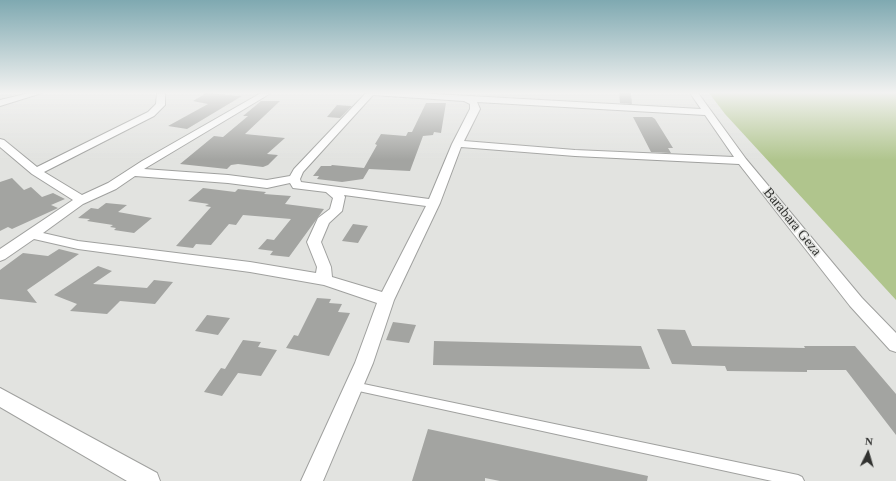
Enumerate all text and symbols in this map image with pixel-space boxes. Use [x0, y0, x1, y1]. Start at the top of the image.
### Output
street label: Barabara Geza [759, 185, 825, 259]
north arrow [848, 433, 888, 473]
text: N [865, 435, 874, 447]

